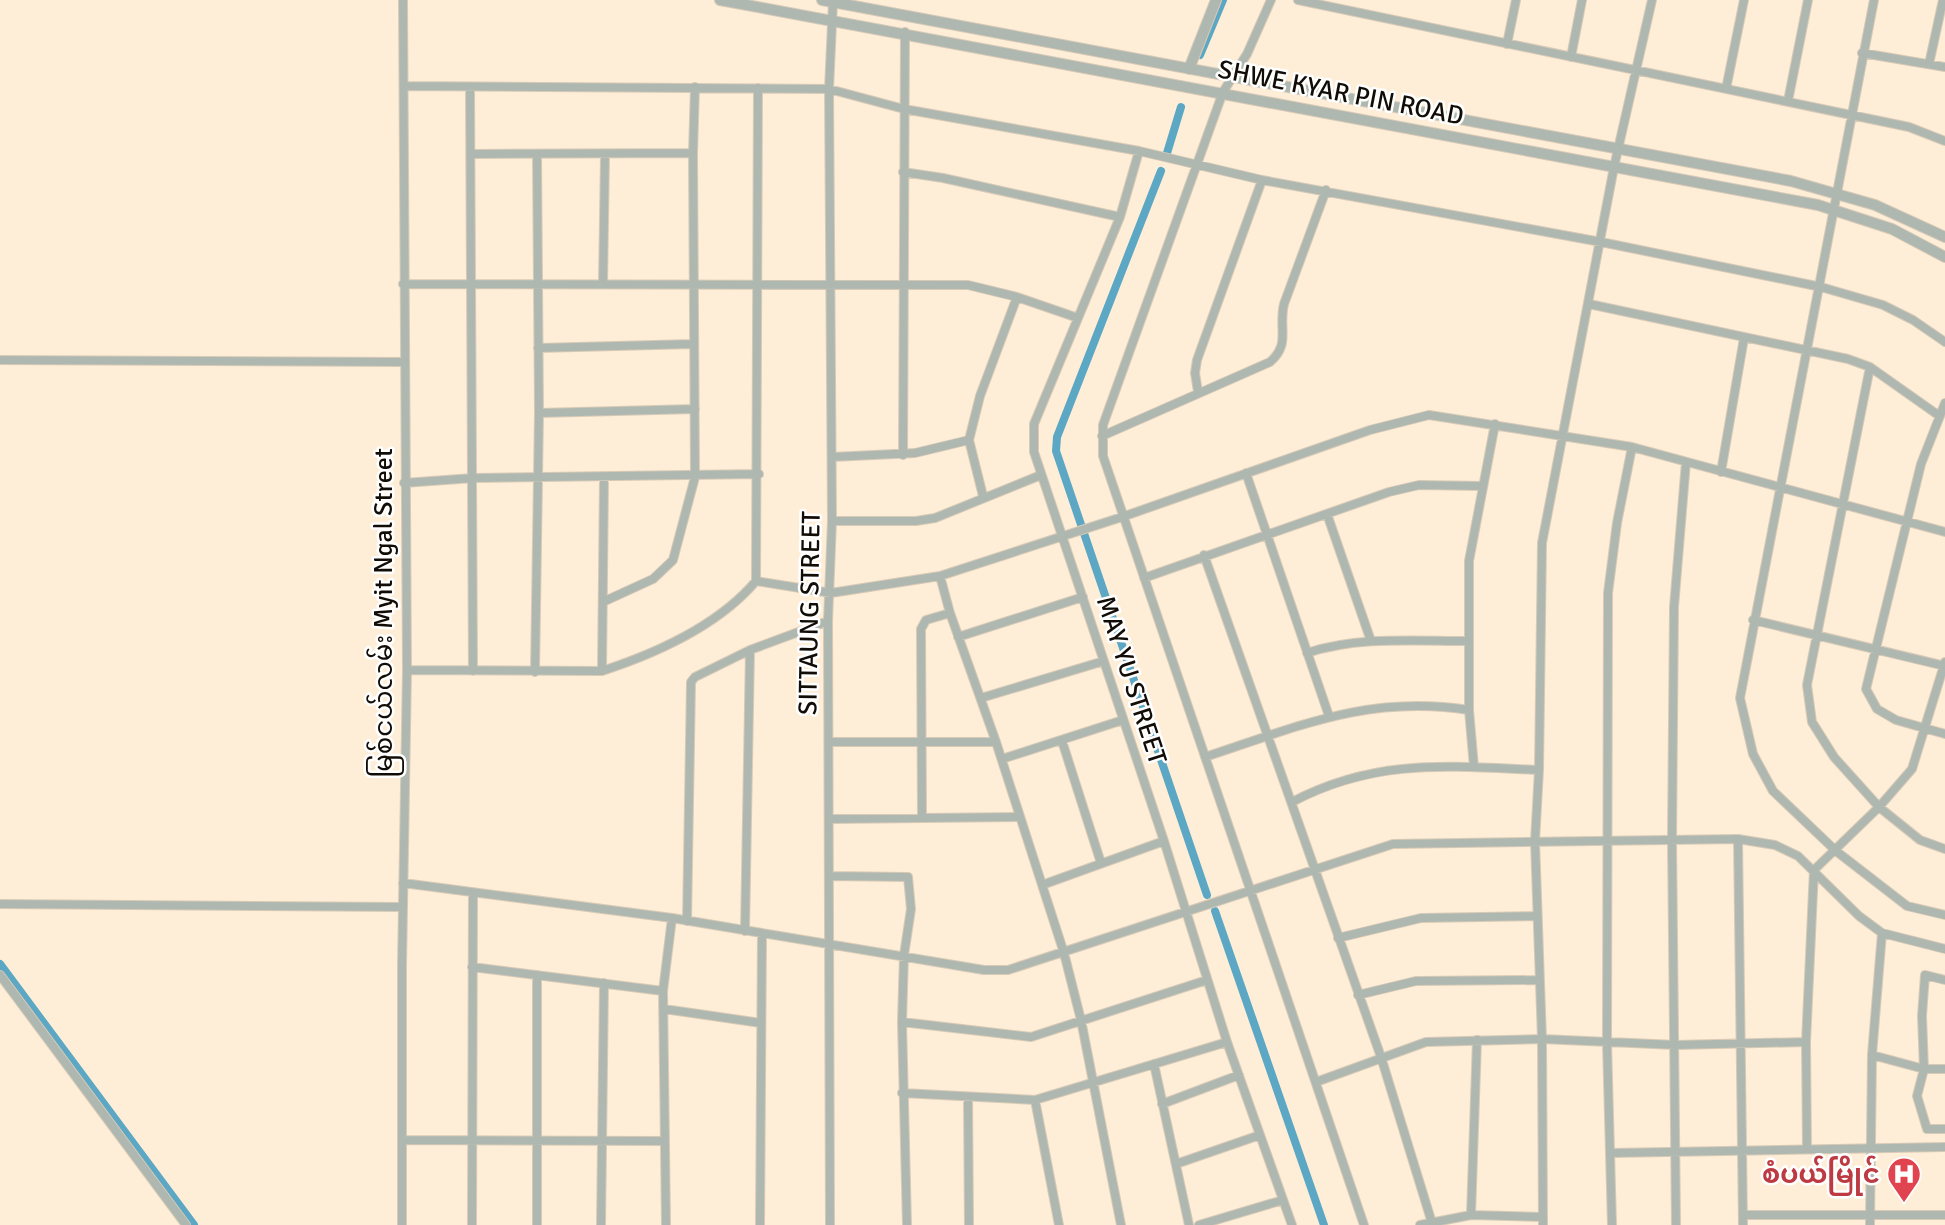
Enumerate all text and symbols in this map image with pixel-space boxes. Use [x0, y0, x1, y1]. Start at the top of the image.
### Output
street label: SHWE KYAR PIN ROAD [1215, 53, 1466, 132]
street label: မြစ်ငယ်လမ်း Myit Ngal Street [366, 448, 404, 778]
street label: SITTAUNG STREET [792, 510, 828, 715]
street label: MAY YU STREET [1089, 592, 1173, 769]
place label: စံပယ်မြိုင် [1762, 1155, 1880, 1196]
hospital icon: စံပယ်မြိုင် [1885, 1155, 1923, 1204]

